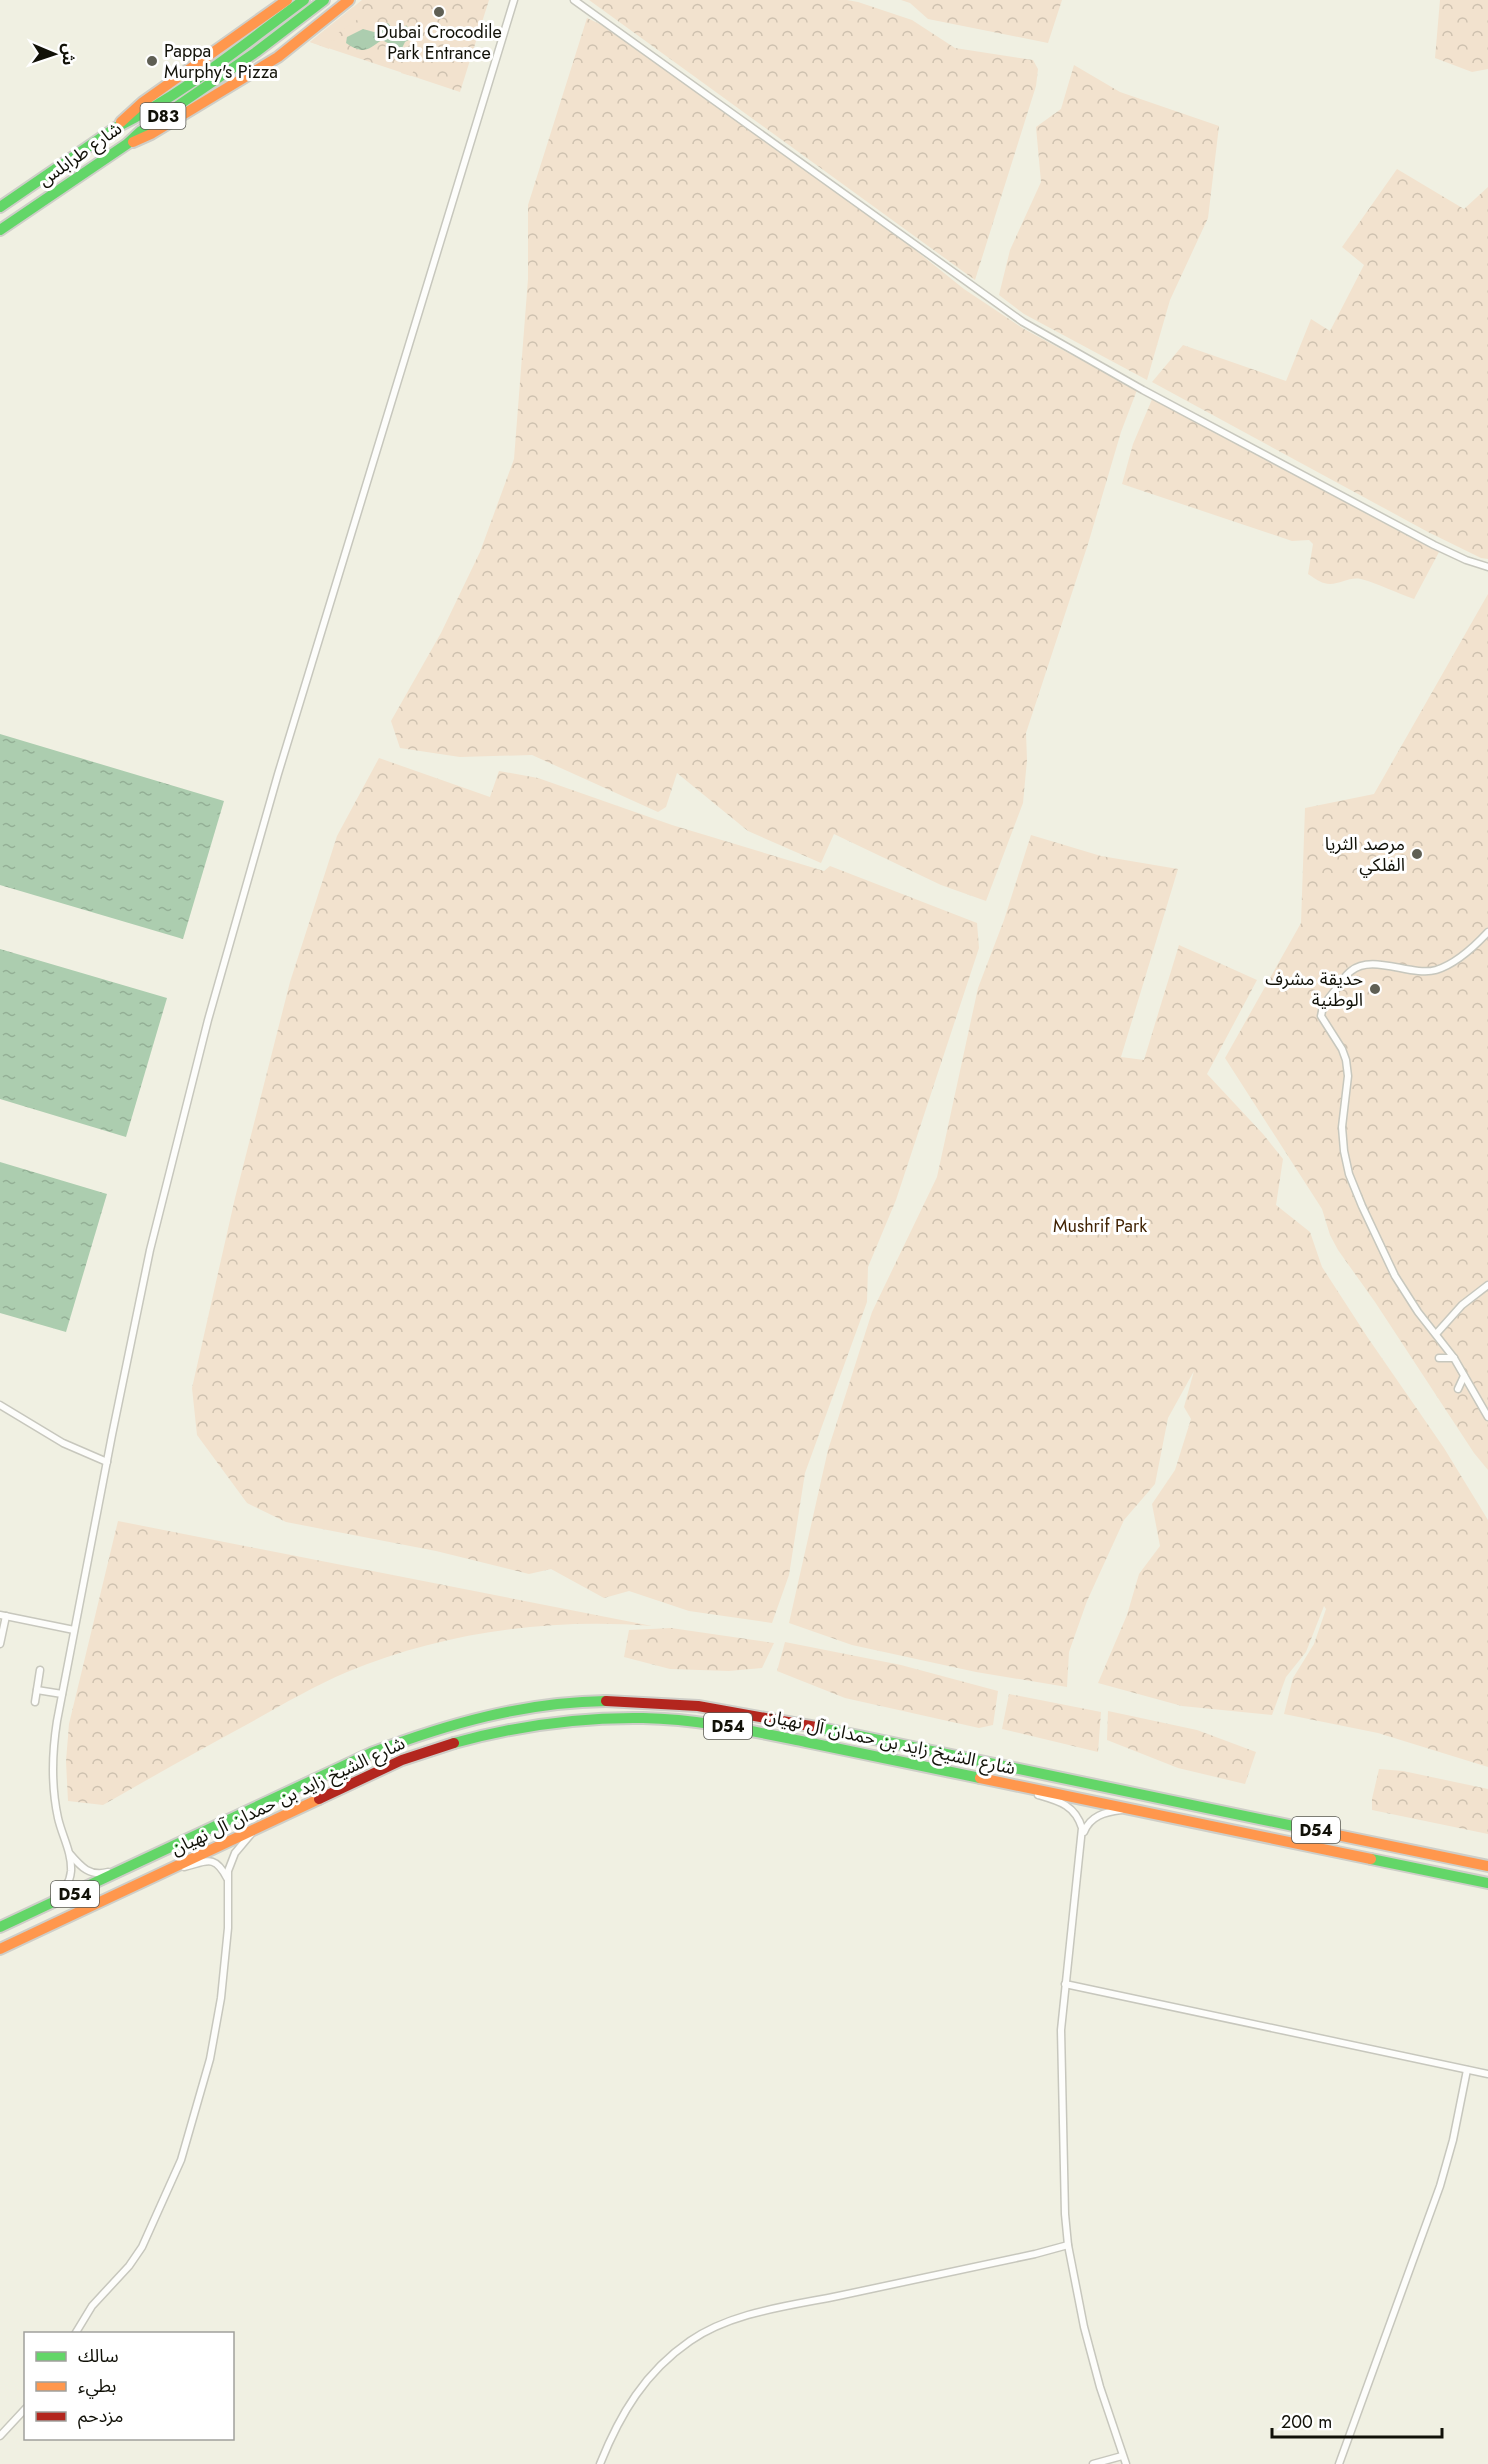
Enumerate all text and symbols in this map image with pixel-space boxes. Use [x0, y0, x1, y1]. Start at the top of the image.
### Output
marker: Dubai Crocodile Park Entrance [432, 5, 446, 19]
place label: Dubai Crocodile Park Entrance [376, 19, 502, 66]
north arrow [24, 24, 84, 84]
place label: Pappa Murphy's Pizza [164, 38, 278, 85]
text: ش [57, 43, 80, 66]
marker: Pappa Murphy's Pizza [145, 54, 159, 68]
road number: D83 [140, 103, 186, 129]
street label: شارع طرابلس [33, 116, 128, 193]
place label: مرصد الثريا الفلكي [1325, 831, 1405, 878]
marker: مرصد الثريا الفلكي [1410, 847, 1424, 861]
place label: حديقة مشرف الوطنية [1265, 966, 1363, 1013]
marker: حديقة مشرف الوطنية [1368, 982, 1382, 996]
park label: Mushrif Park [1053, 1213, 1147, 1239]
street label: شارع الشيخ زايد بن حمدان آل نهيان [762, 1703, 1018, 1782]
road number: D54 [704, 1713, 752, 1739]
street label: شارع الشيخ زايد بن حمدان آل نهيان [167, 1730, 410, 1863]
road number: D54 [1292, 1817, 1340, 1843]
road number: D54 [51, 1881, 99, 1907]
legend [24, 2332, 234, 2440]
text: سالك [78, 2343, 119, 2369]
text: بطيء [78, 2373, 116, 2399]
scale bar [1272, 2401, 1442, 2439]
text: مزدحم [78, 2403, 123, 2429]
text: 200 m [1281, 2409, 1332, 2435]

